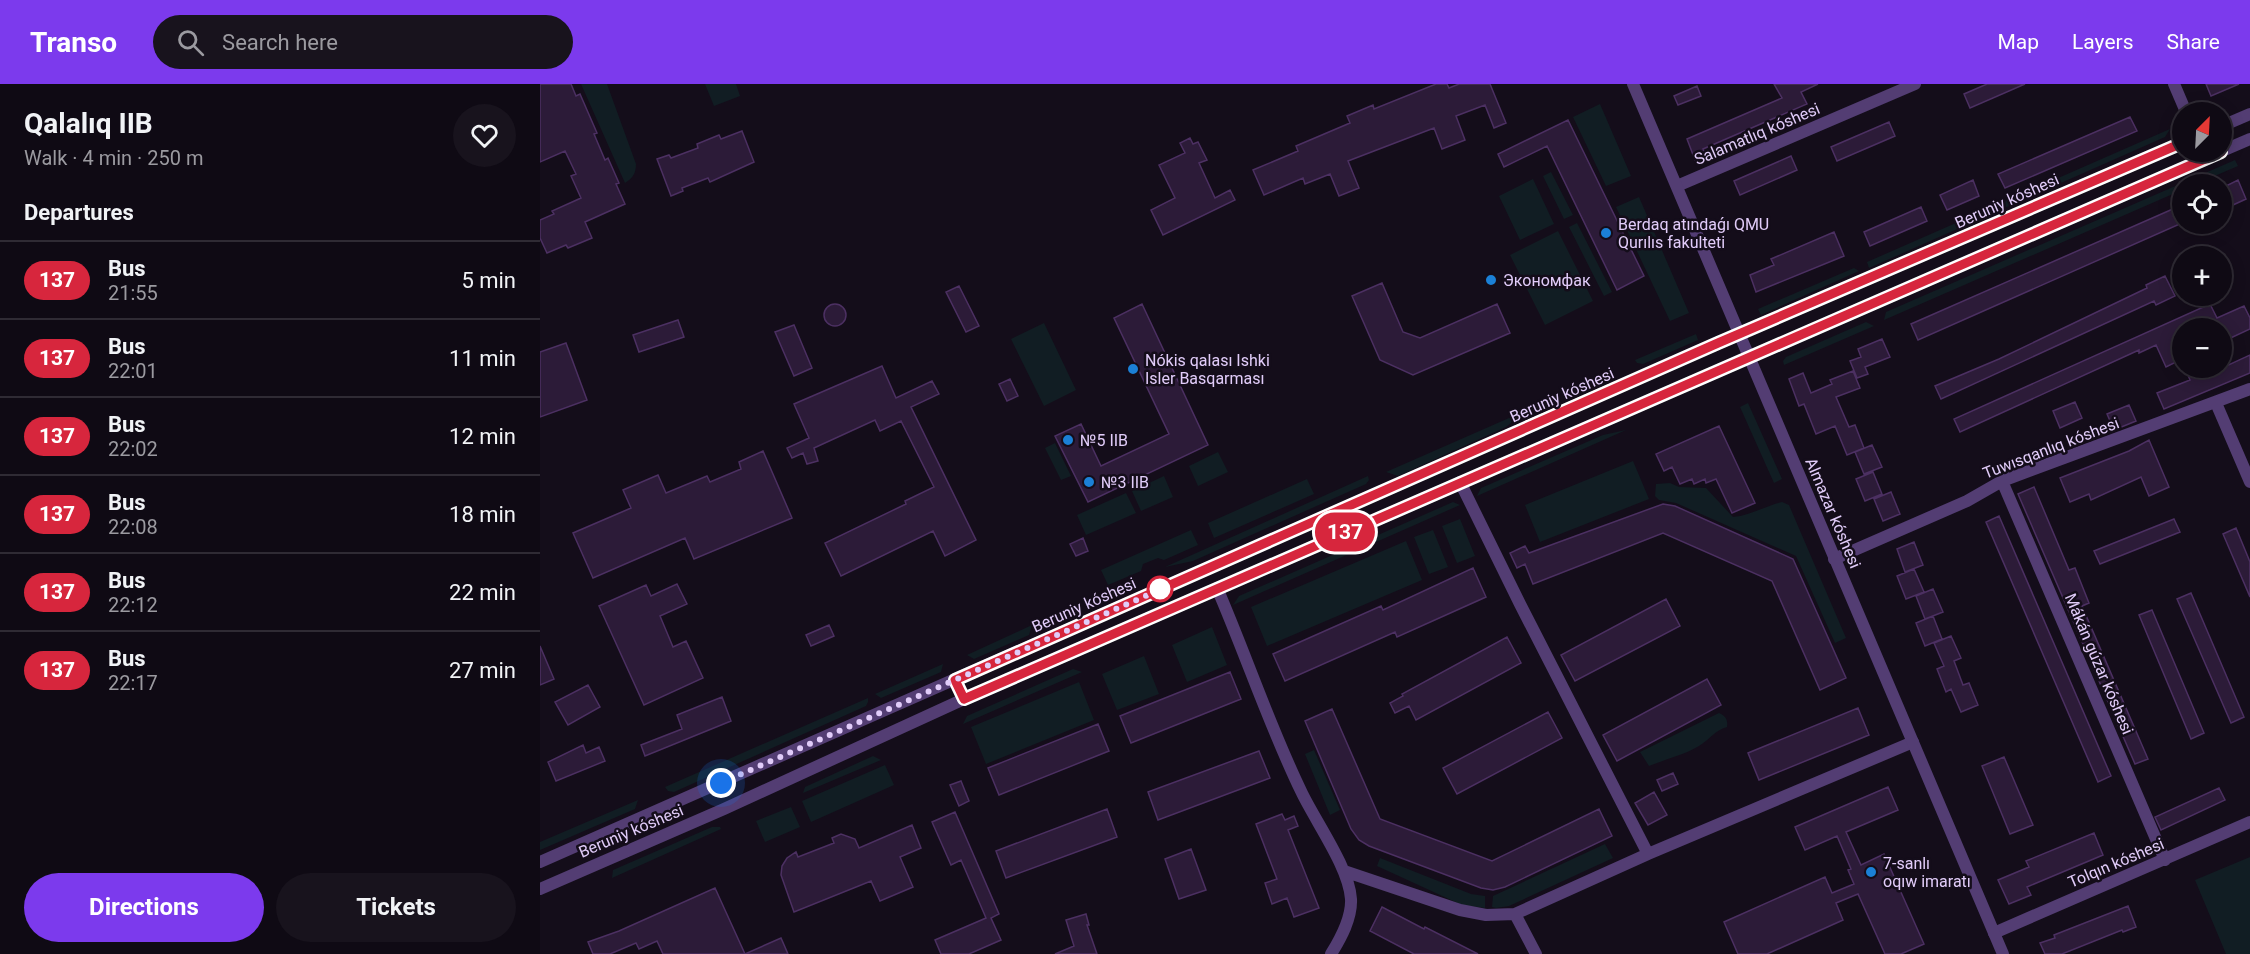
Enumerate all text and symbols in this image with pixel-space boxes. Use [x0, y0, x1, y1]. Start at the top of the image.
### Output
search box [153, 15, 573, 69]
text: Transo [30, 26, 117, 59]
icon: search [174, 26, 207, 59]
text: Search here [222, 30, 338, 55]
text: Map [1997, 30, 2039, 54]
text: Layers [2072, 30, 2133, 54]
text: Share [2166, 30, 2220, 54]
street label: Salamatlıq kóshesi [1691, 99, 1823, 169]
north arrow [2172, 102, 2232, 162]
map controls [2172, 102, 2232, 378]
button: heart [453, 104, 516, 167]
text: Qalalıq IIB [24, 107, 153, 140]
text: Walk · 4 min · 250 m [24, 146, 203, 170]
street label: Beruniy kóshesi [1952, 170, 2062, 232]
button: locate [2172, 174, 2232, 234]
text: Departures [24, 200, 134, 225]
place label: Berdaq atındaǵı QMU Qurılıs fakulteti [1618, 215, 1769, 252]
marker: Berdaq atındaǵı QMU Qurılıs fakulteti [1599, 226, 1613, 240]
button: + [2172, 246, 2232, 306]
text: Bus [108, 256, 146, 281]
text: 137 [39, 268, 75, 292]
text: 5 min [461, 268, 516, 293]
place label: Экономфак [1503, 271, 1591, 290]
marker: Экономфак [1484, 273, 1498, 287]
text: 21:55 [108, 281, 158, 305]
button: − [2172, 318, 2232, 378]
text: Bus [108, 334, 146, 359]
text: 137 [39, 346, 75, 370]
text: 11 min [449, 346, 516, 371]
place label: Nókis qalası Ishki Isler Basqarması [1145, 351, 1270, 388]
text: 22:01 [108, 359, 158, 383]
marker: Nókis qalası Ishki Isler Basqarması [1126, 362, 1140, 376]
street label: Beruniy kóshesi [1507, 364, 1617, 426]
text: Bus [108, 412, 146, 437]
street label: Tuwısqanlıq kóshesi [1980, 413, 2122, 483]
text: 137 [39, 424, 75, 448]
text: 12 min [449, 424, 516, 449]
place label: №5 IIB [1080, 431, 1128, 450]
marker: №5 IIB [1061, 433, 1075, 447]
text: 22:02 [108, 437, 158, 461]
street label: Almazar kóshesi [1801, 455, 1865, 571]
place label: №3 IIB [1101, 473, 1149, 492]
marker: №3 IIB [1082, 475, 1096, 489]
text: Bus [108, 490, 146, 515]
text: 137 [39, 502, 75, 526]
text: 18 min [449, 502, 516, 527]
line badge: 137 [1310, 512, 1380, 552]
text: 22:08 [108, 515, 158, 539]
text: 137 [1327, 520, 1363, 544]
text: Bus [108, 568, 146, 593]
street label: Beruniy kóshesi [1029, 574, 1139, 636]
unlabelled marker [1147, 576, 1173, 602]
text: 137 [39, 580, 75, 604]
text: 22 min [449, 580, 516, 605]
street label: Mákán gúzar kóshesi [2061, 591, 2137, 737]
text: 22:12 [108, 593, 158, 617]
text: Bus [108, 646, 146, 671]
text: 137 [39, 658, 75, 682]
text: 27 min [449, 658, 516, 683]
text: 22:17 [108, 671, 158, 695]
your location [706, 768, 736, 798]
street label: Beruniy kóshesi [576, 800, 686, 862]
street label: Tolqın kóshesi [2065, 834, 2167, 892]
place label: 7-sanlı oqıw imaratı [1883, 854, 1971, 891]
marker: 7-sanlı oqıw imaratı [1864, 865, 1878, 879]
button: Directions [24, 873, 264, 942]
button: Tickets [276, 873, 516, 942]

